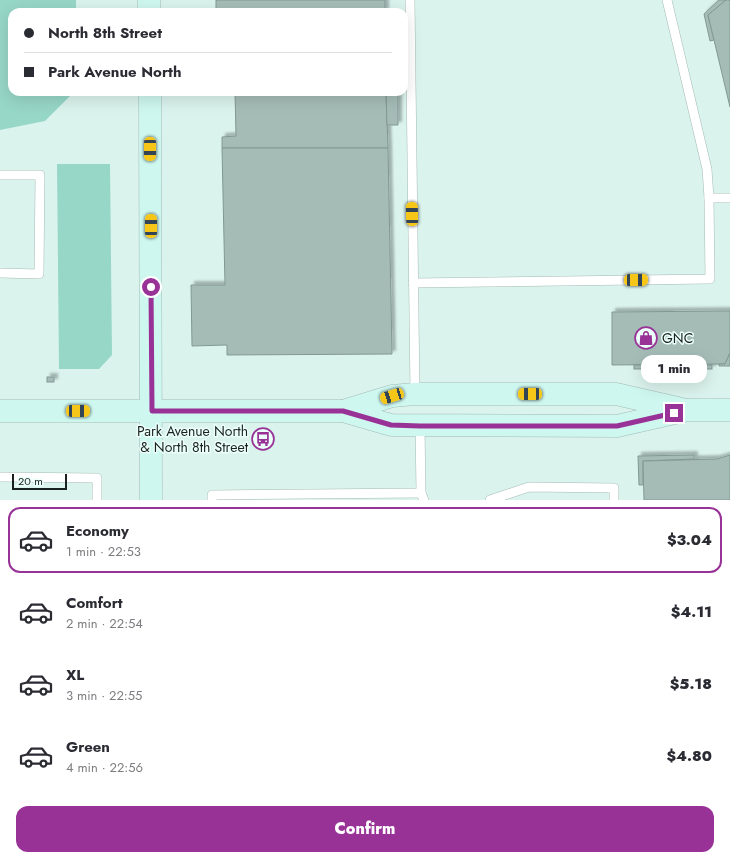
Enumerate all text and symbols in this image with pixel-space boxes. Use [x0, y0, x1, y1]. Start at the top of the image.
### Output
text: North 8th Street [48, 22, 162, 44]
text: Park Avenue North [48, 61, 181, 83]
car [144, 137, 156, 161]
car [406, 202, 418, 226]
car [145, 214, 157, 238]
car [624, 274, 648, 286]
route start [142, 278, 160, 296]
shop icon: GNC [633, 325, 659, 351]
place label: GNC [662, 328, 693, 348]
callout: 1 min [641, 355, 707, 383]
text: 1 min [658, 359, 690, 378]
car [379, 387, 405, 405]
car [518, 388, 542, 400]
route end [665, 404, 683, 422]
car [66, 405, 90, 417]
place label: Park Avenue North & North 8th Street [137, 421, 249, 457]
bus stop icon: Park Avenue North & North 8th Street [250, 426, 276, 452]
scale bar [12, 472, 67, 491]
text: 20 m [18, 473, 43, 489]
text: Economy [66, 520, 129, 542]
icon: car [18, 522, 54, 558]
text: $3.04 [667, 529, 712, 551]
text: 1 min · 22:53 [66, 542, 141, 561]
text: Comfort [66, 592, 123, 614]
icon: car [18, 594, 54, 630]
text: $4.11 [671, 601, 712, 623]
text: 2 min · 22:54 [66, 614, 143, 633]
text: XL [66, 664, 84, 686]
icon: car [18, 666, 54, 702]
text: $5.18 [670, 673, 712, 695]
text: 3 min · 22:55 [66, 686, 142, 705]
text: Green [66, 736, 110, 758]
icon: car [18, 738, 54, 774]
text: $4.80 [667, 745, 712, 767]
text: 4 min · 22:56 [66, 758, 143, 777]
button: Confirm [16, 806, 714, 852]

